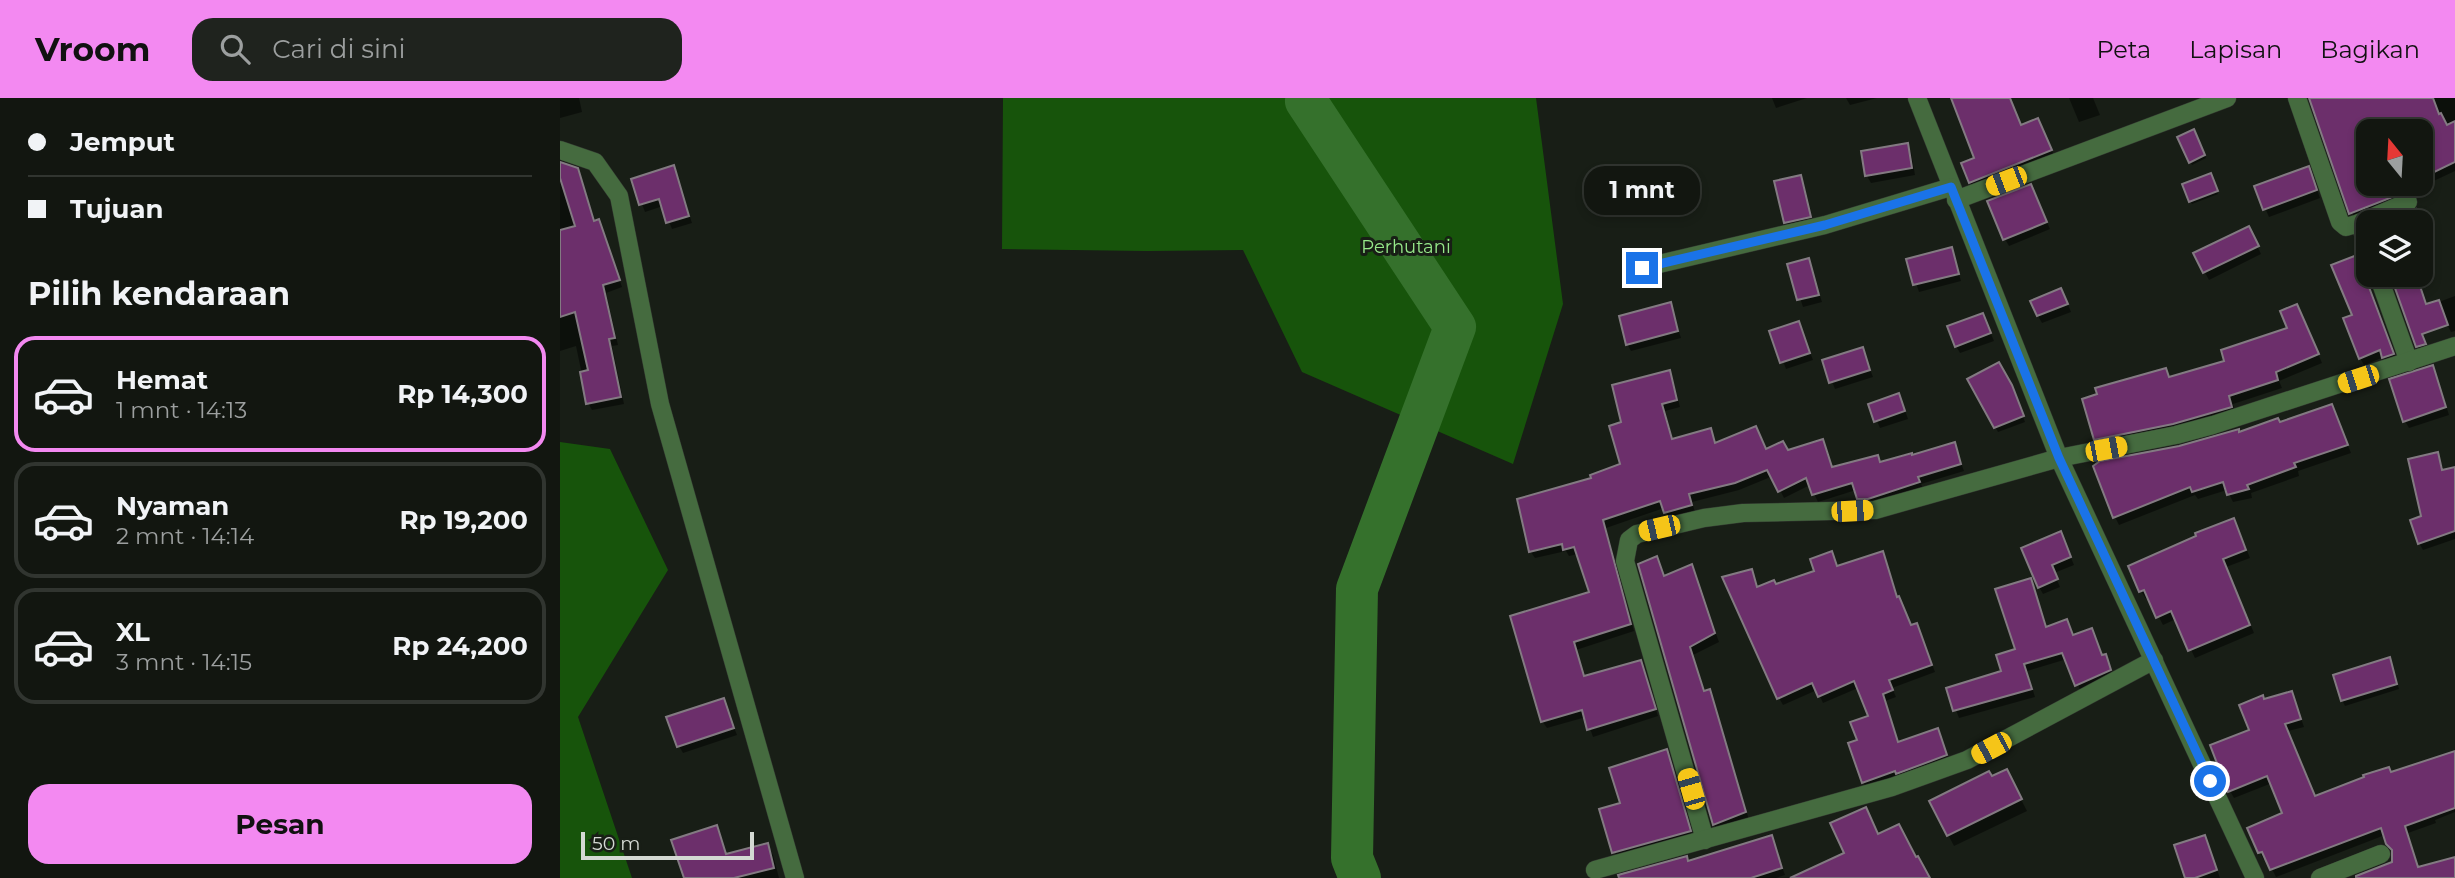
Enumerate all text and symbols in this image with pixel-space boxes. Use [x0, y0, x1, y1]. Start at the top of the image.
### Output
search box [192, 18, 682, 81]
text: Vroom [35, 29, 150, 69]
icon: search [216, 30, 254, 68]
text: Cari di sini [272, 33, 406, 65]
text: Peta [2096, 35, 2151, 64]
text: Lapisan [2189, 35, 2282, 64]
text: Bagikan [2320, 35, 2420, 64]
north arrow [2356, 119, 2432, 196]
map controls [2356, 119, 2433, 287]
text: Jemput [70, 126, 175, 158]
car [1983, 164, 2030, 198]
callout: 1 mnt [1584, 166, 1700, 216]
text: 1 mnt [1609, 176, 1675, 204]
text: Tujuan [70, 193, 163, 225]
button: layers [2356, 210, 2433, 287]
park label: Perhutani [1361, 236, 1451, 258]
route end [1626, 252, 1658, 284]
text: Pilih kendaraan [28, 274, 290, 313]
icon: car [32, 363, 95, 426]
car [2335, 363, 2382, 395]
text: Hemat [116, 364, 208, 396]
text: Rp 14,300 [397, 378, 528, 410]
text: 1 mnt · 14:13 [116, 396, 247, 424]
car [2084, 435, 2129, 463]
icon: car [32, 489, 95, 552]
text: Nyaman [116, 490, 229, 522]
car [1831, 499, 1874, 523]
text: Rp 19,200 [399, 504, 528, 536]
car [1637, 513, 1682, 543]
text: 2 mnt · 14:14 [116, 522, 254, 550]
icon: car [32, 615, 95, 678]
text: XL [116, 616, 150, 648]
text: Rp 24,200 [392, 630, 528, 662]
text: 3 mnt · 14:15 [116, 648, 252, 676]
car [1968, 729, 2015, 767]
route start [2194, 765, 2226, 797]
car [1676, 766, 1707, 812]
button: Pesan [28, 784, 532, 864]
scale bar [581, 829, 754, 861]
text: 50 m [592, 832, 640, 855]

